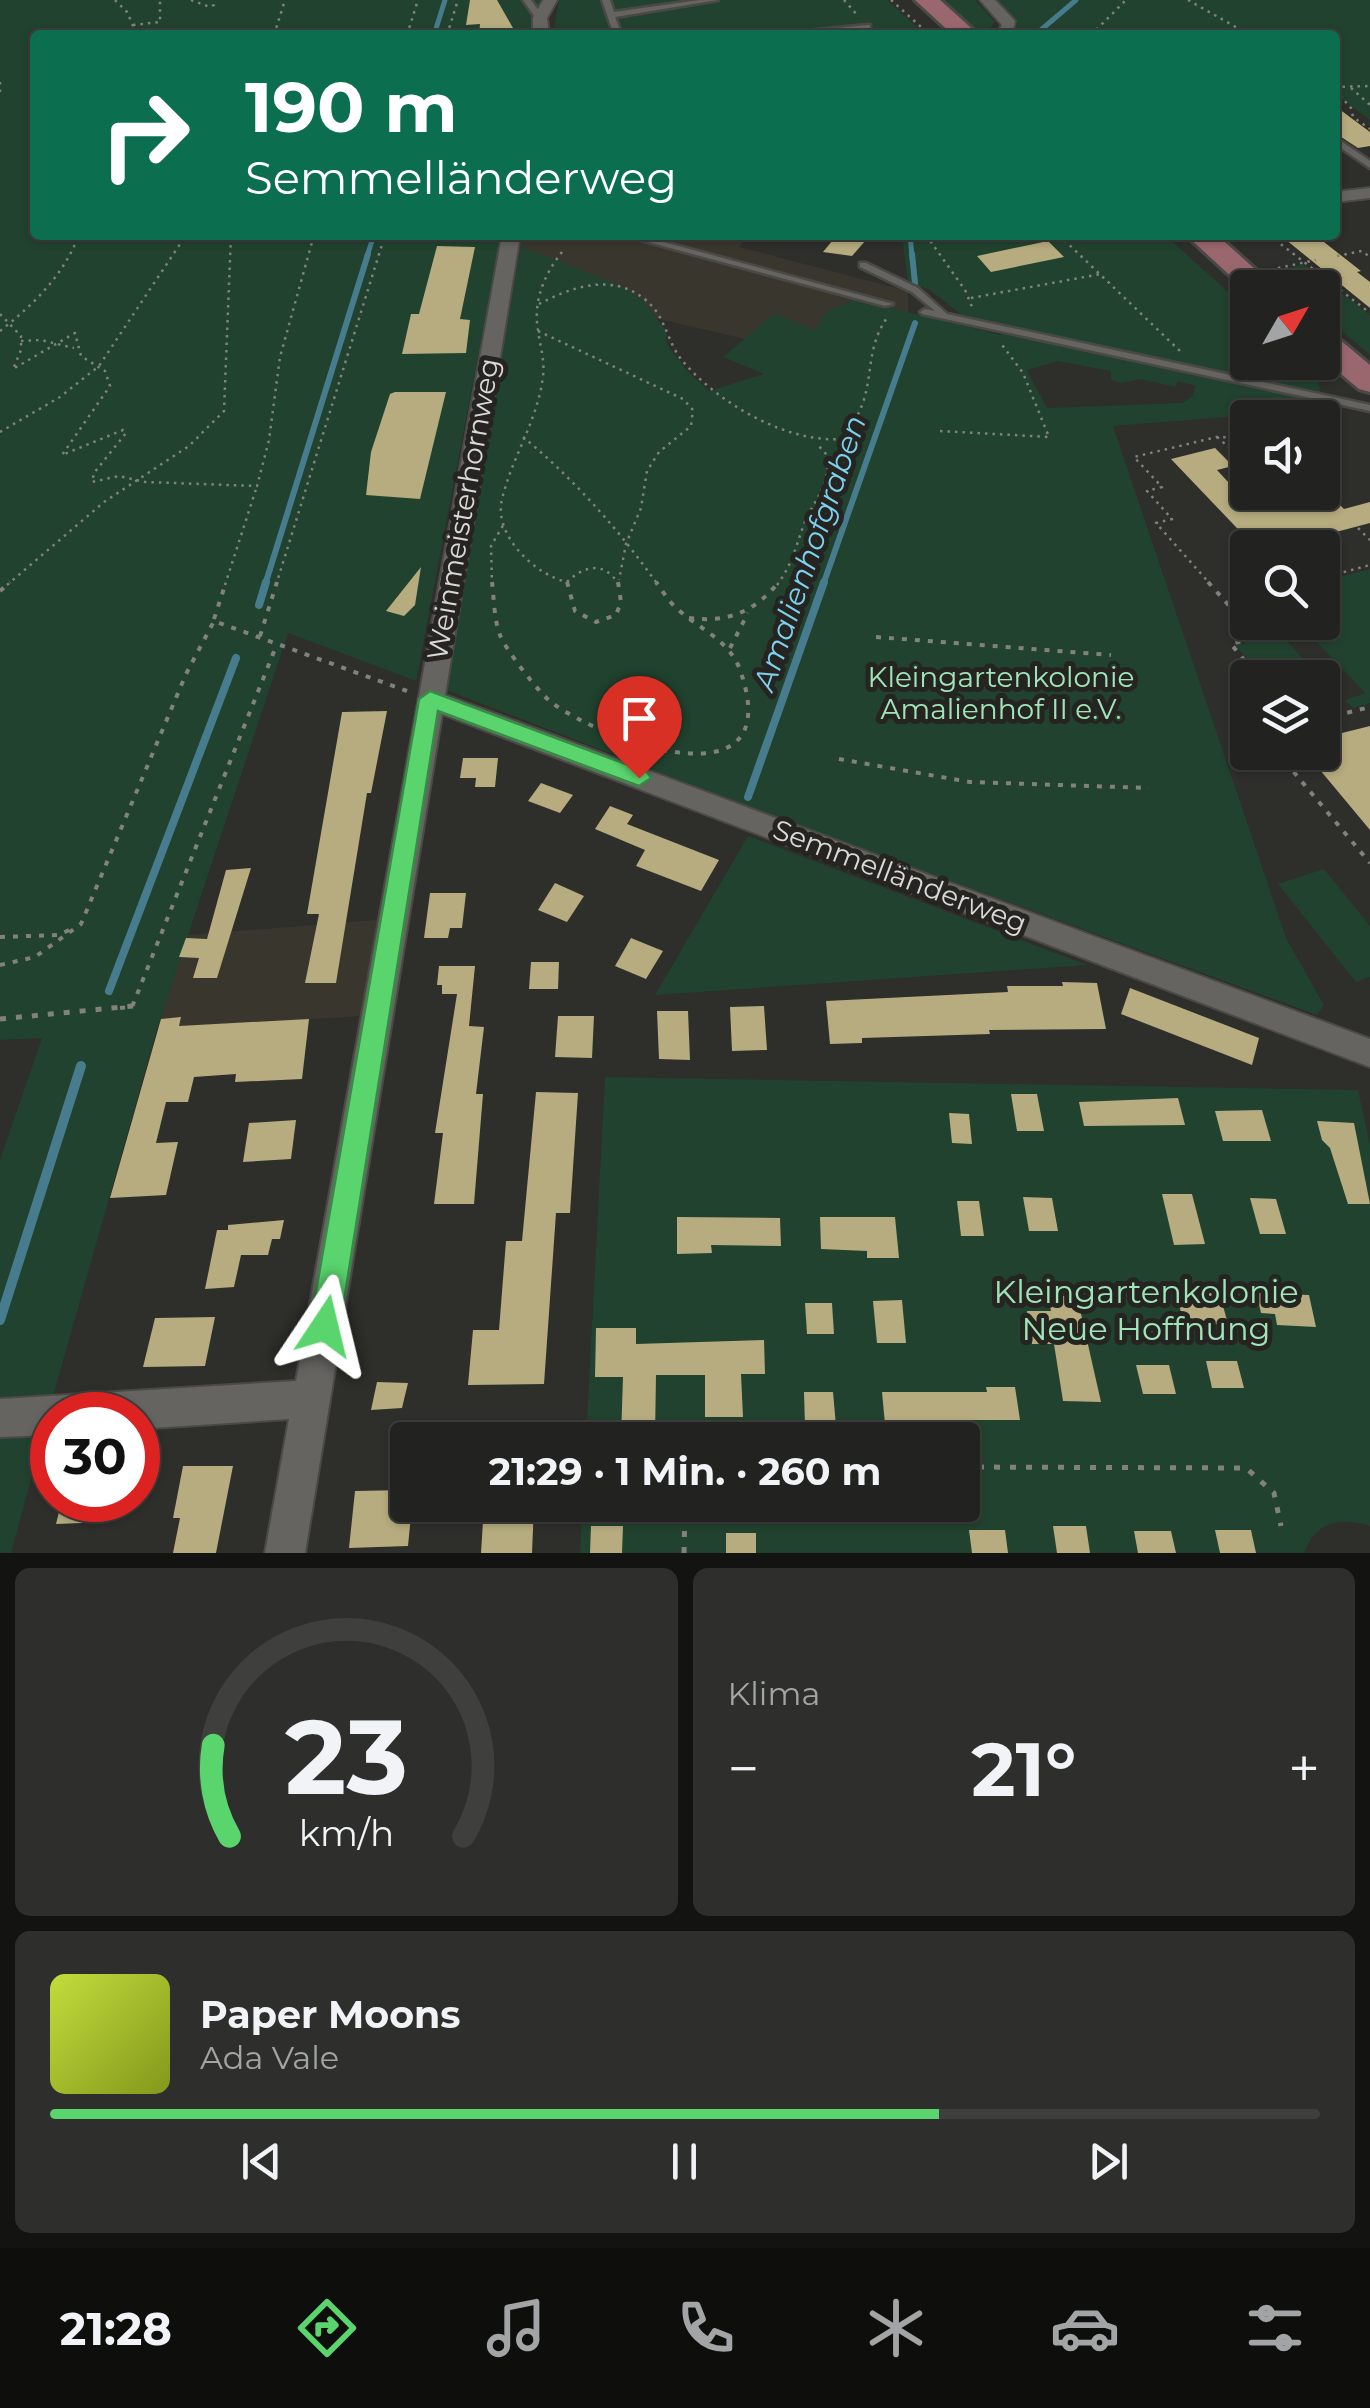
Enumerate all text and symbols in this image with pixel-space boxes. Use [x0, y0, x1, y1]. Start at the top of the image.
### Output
text: 190 m [245, 64, 458, 150]
icon: right [80, 70, 210, 200]
text: Semmelländerweg [245, 150, 677, 205]
north arrow [1230, 270, 1340, 380]
map controls [1230, 270, 1340, 770]
street label: Weinmeisterhornweg [420, 355, 506, 663]
button: sound [1230, 400, 1340, 510]
water label: Amalienhofgraben [744, 410, 874, 697]
button: search [1230, 530, 1340, 640]
park label: Kleingartenkolonie Amalienhof II e.V. [867, 660, 1135, 726]
button: layers [1230, 660, 1340, 770]
pin [597, 676, 682, 779]
icon: arrive [612, 691, 667, 746]
street label: Semmelländerweg [768, 812, 1032, 940]
park label: Kleingartenkolonie Neue Hoffnung [993, 1272, 1299, 1348]
position arrow [273, 1274, 377, 1378]
speed limit sign: 30 [30, 1392, 160, 1522]
text: 21:29 · 1 Min. · 260 m [489, 1448, 881, 1495]
text: Klima [728, 1674, 820, 1713]
text: 23 [285, 1693, 408, 1820]
text: 21° [971, 1723, 1076, 1815]
text: − [728, 1735, 759, 1802]
text: + [1288, 1735, 1320, 1802]
text: km/h [299, 1811, 394, 1855]
text: Paper Moons [200, 1991, 461, 2038]
text: Ada Vale [200, 2038, 339, 2077]
icon: previous [234, 2134, 289, 2189]
icon: pause [657, 2134, 712, 2189]
icon: next [1081, 2134, 1136, 2189]
icon: directions [292, 2293, 362, 2363]
icon: music [481, 2293, 551, 2363]
icon: phone [671, 2293, 741, 2363]
icon: climate [861, 2293, 931, 2363]
icon: car [1050, 2293, 1120, 2363]
icon: filters [1240, 2293, 1310, 2363]
text: 21:28 [60, 2301, 172, 2356]

